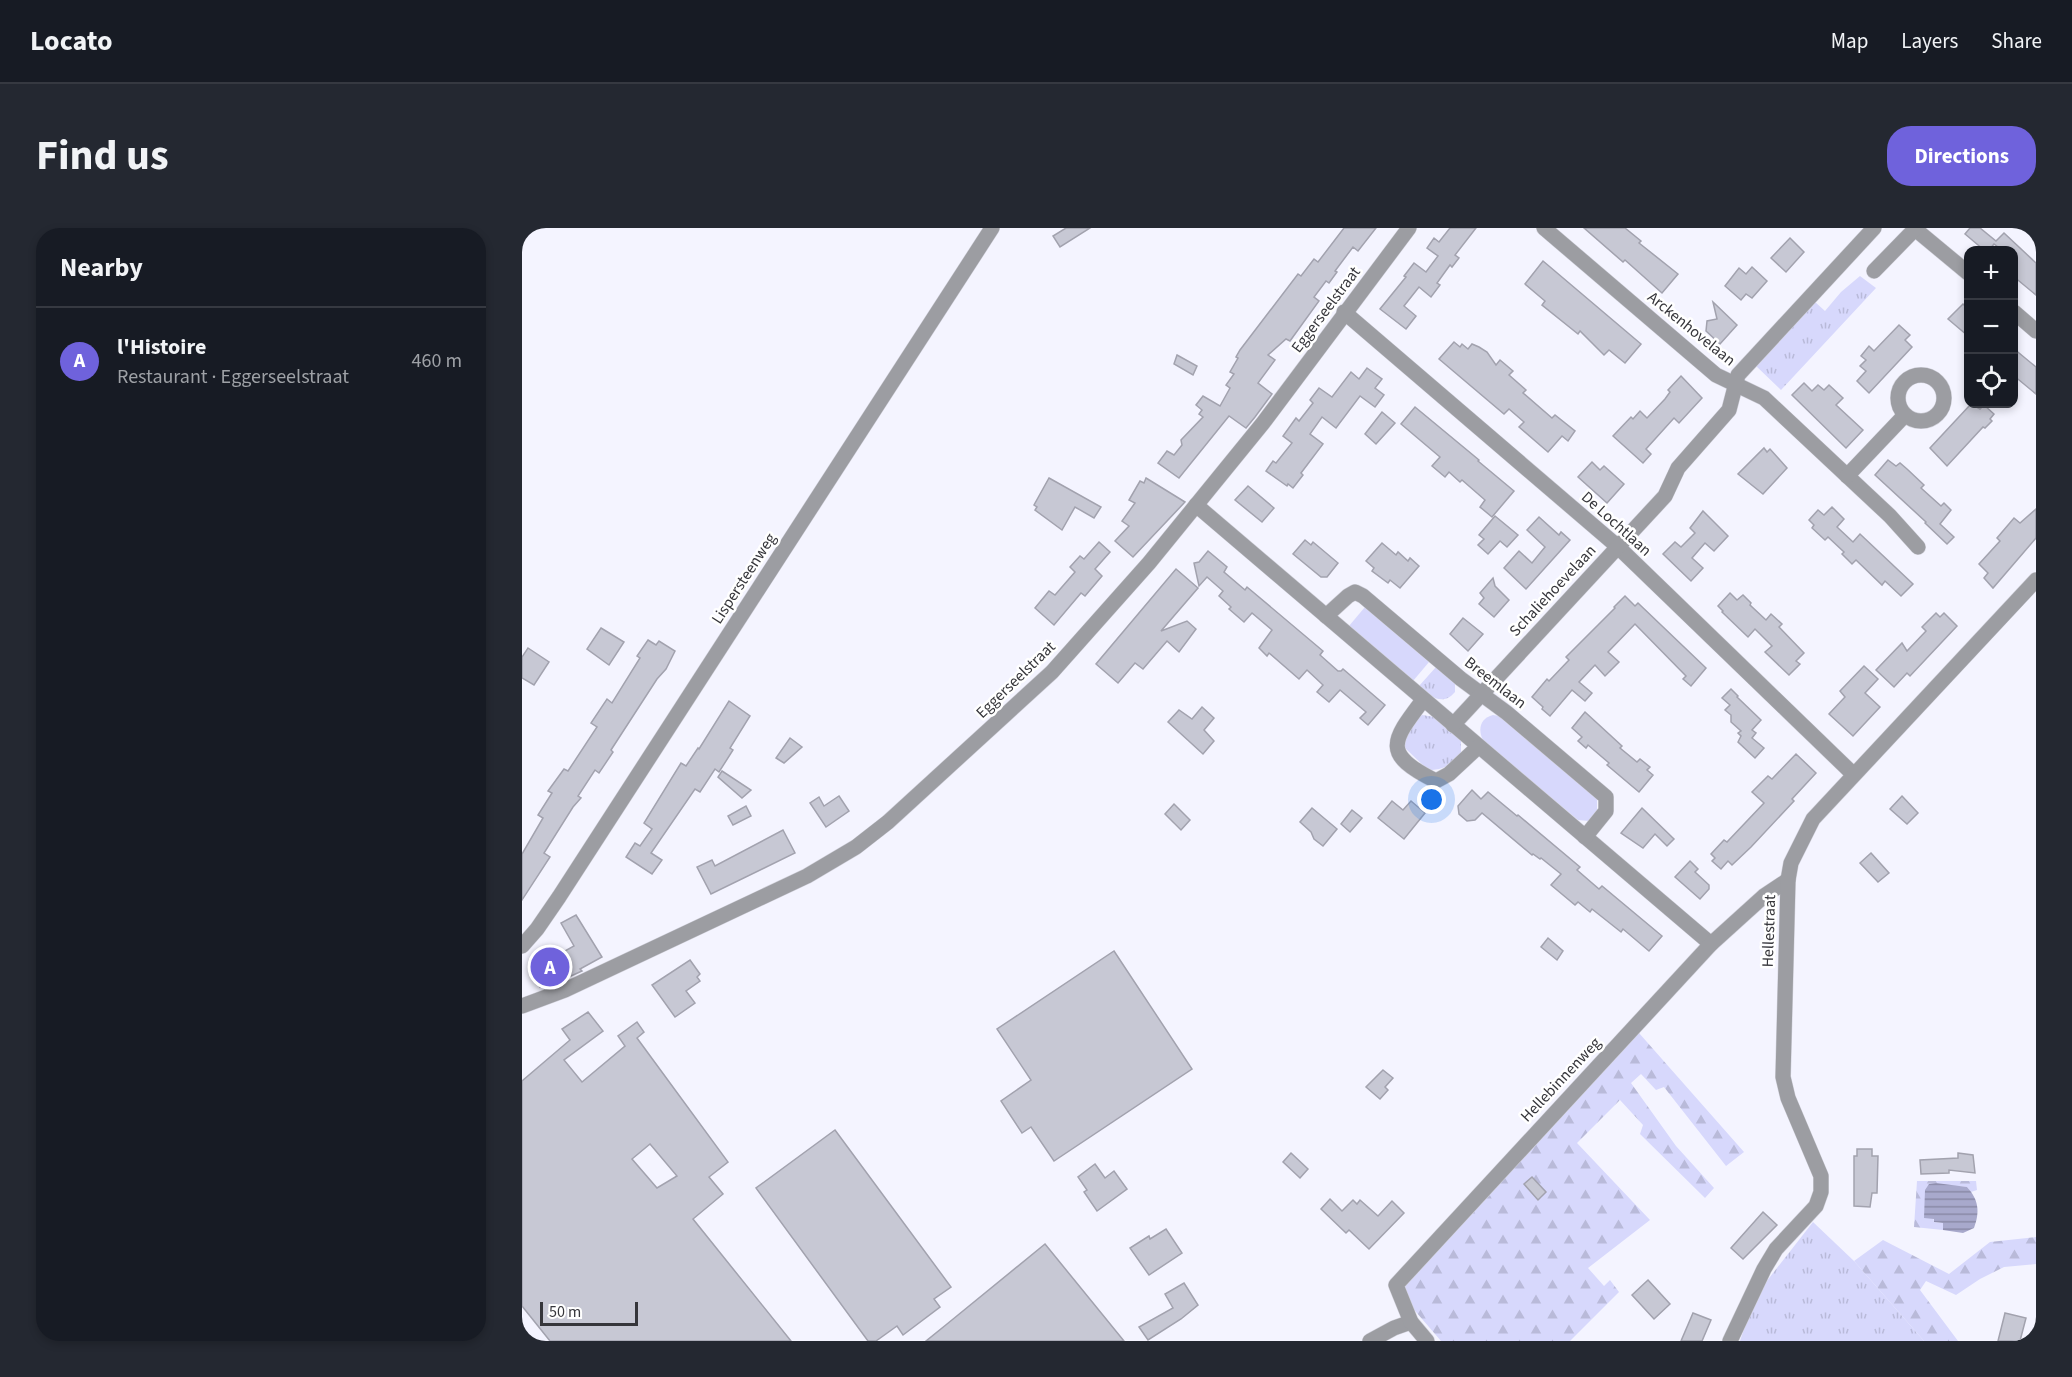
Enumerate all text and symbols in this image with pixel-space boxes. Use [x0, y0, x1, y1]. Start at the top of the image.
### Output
text: Locato [30, 21, 112, 61]
text: Map [1831, 26, 1868, 56]
text: Layers [1901, 26, 1958, 56]
text: Share [1991, 26, 2042, 56]
text: Find us [36, 126, 169, 186]
button: Directions [1887, 126, 2036, 186]
map controls [1964, 246, 2018, 408]
button: + [1964, 246, 2018, 300]
text: Nearby [60, 249, 143, 286]
street label: Eggerseelstraat [1286, 261, 1366, 357]
street label: Arckenhovelaan [1643, 286, 1740, 371]
button: − [1964, 300, 2018, 354]
text: l'Histoire [117, 331, 206, 363]
text: A [74, 347, 85, 375]
text: 460 m [412, 347, 462, 375]
button: locate [1964, 354, 2018, 408]
text: Restaurant · Eggerseelstraat [117, 363, 349, 391]
street label: De Lochtlaan [1576, 486, 1656, 561]
street label: Lispersteenweg [706, 529, 781, 628]
street label: Schaliehoevelaan [1504, 540, 1601, 641]
street label: Eggerseelstraat [971, 636, 1061, 723]
street label: Breemlaan [1460, 652, 1531, 714]
your location [1417, 785, 1446, 814]
street label: Hellestraat [1757, 894, 1781, 968]
pin: A [531, 944, 570, 990]
street label: Hellebinnenweg [1516, 1032, 1606, 1127]
scale bar [540, 1299, 638, 1326]
text: 50 m [549, 1301, 581, 1323]

